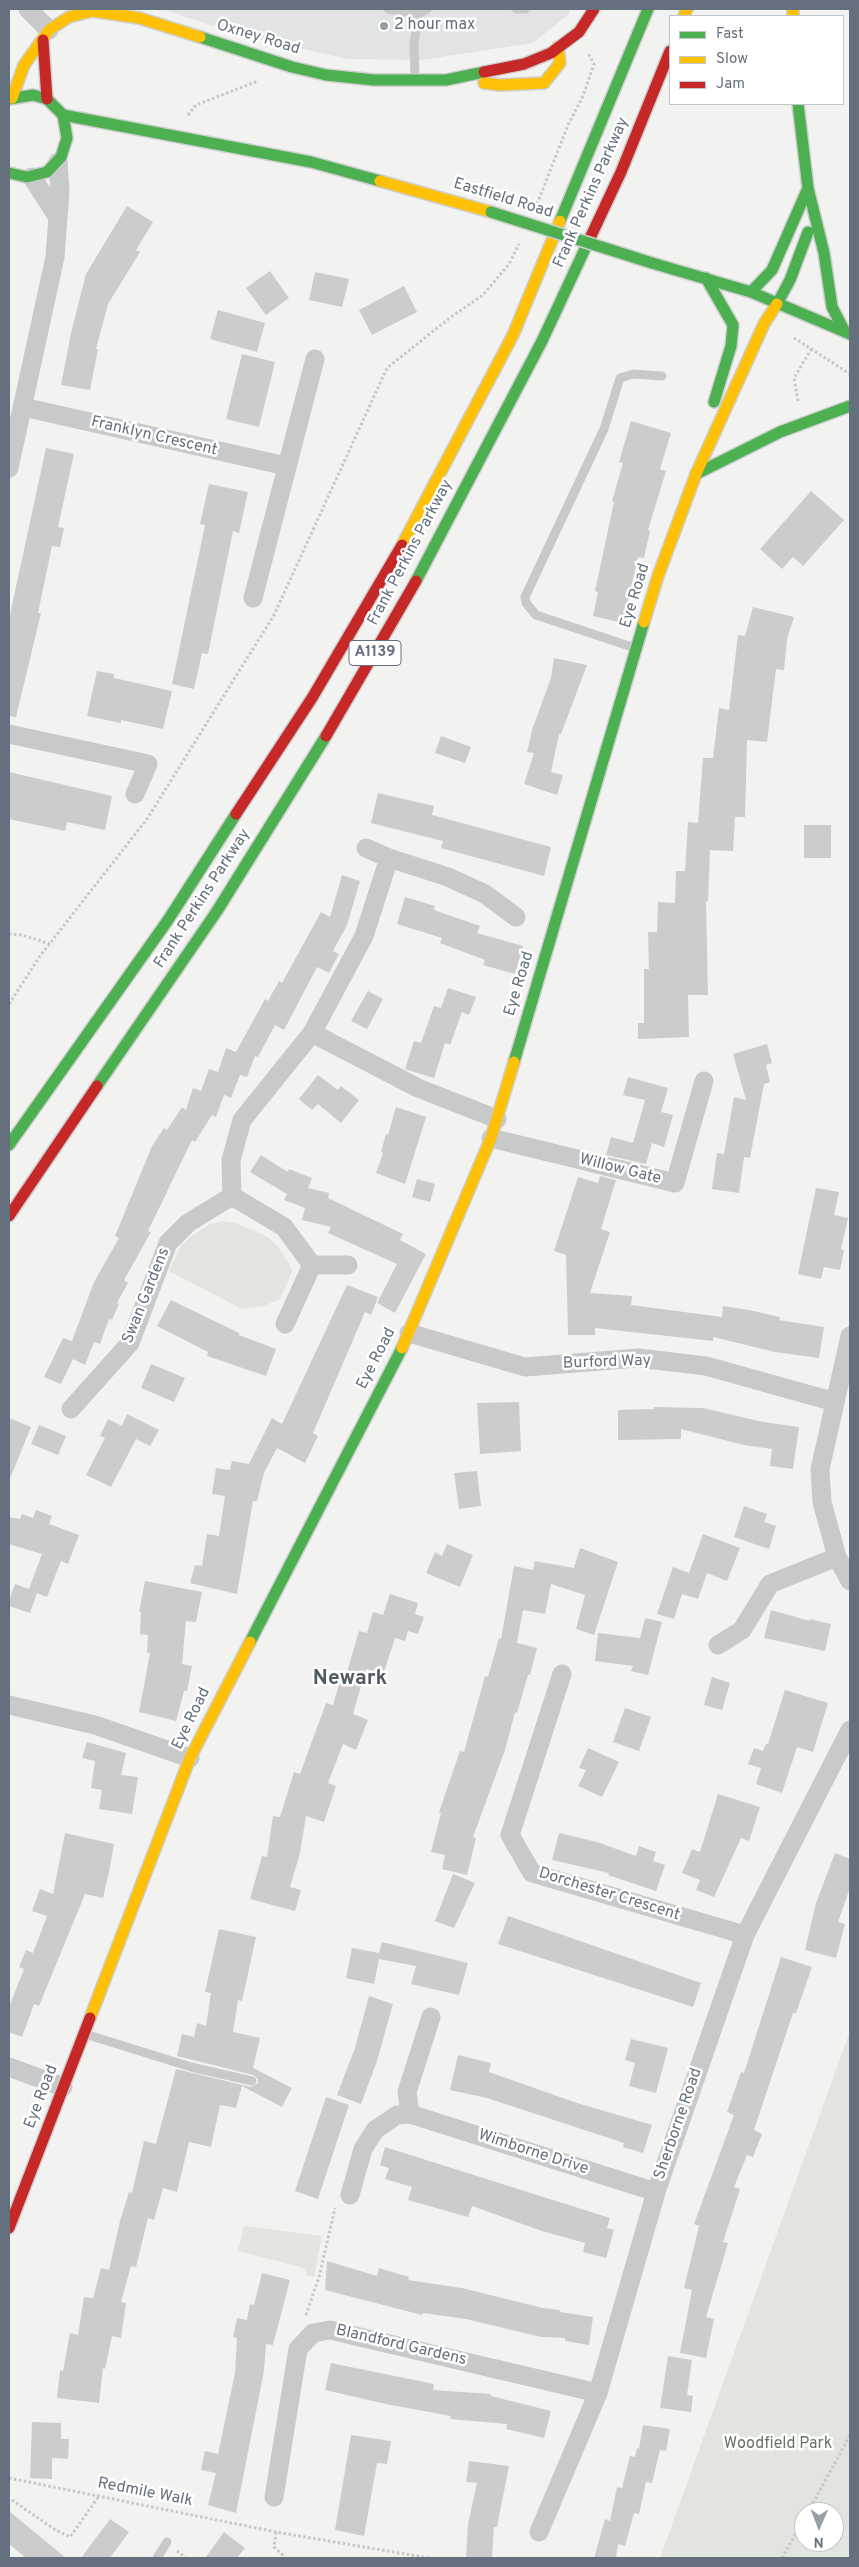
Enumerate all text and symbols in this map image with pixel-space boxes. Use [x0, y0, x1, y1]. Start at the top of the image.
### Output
legend [669, 15, 844, 105]
street label: Oxney Road [214, 16, 302, 60]
place label: 2 hour max [394, 16, 475, 36]
marker: 2 hour max [378, 20, 390, 32]
text: Fast [716, 25, 744, 44]
text: Slow [716, 50, 748, 69]
text: Jam [716, 75, 745, 94]
street label: Frank Perkins Parkway [550, 115, 634, 271]
street label: Eastfield Road [451, 175, 555, 223]
street label: Franklyn Crescent [89, 413, 219, 461]
street label: Frank Perkins Parkway [364, 477, 458, 629]
street label: Eye Road [617, 561, 655, 631]
road number: A1139 [349, 640, 401, 666]
street label: Frank Perkins Parkway [151, 826, 255, 972]
street label: Eye Road [501, 949, 539, 1019]
street label: Willow Gate [577, 1151, 663, 1189]
street label: Swan Gardens [119, 1245, 175, 1347]
street label: Eye Road [353, 1325, 401, 1393]
street label: Burford Way [563, 1352, 651, 1374]
district label: Newark [313, 1667, 387, 1693]
street label: Eye Road [169, 1685, 215, 1753]
street label: Dorchester Crescent [536, 1864, 682, 1926]
street label: Eye Road [21, 2063, 63, 2131]
street label: Sherborne Road [651, 2066, 707, 2182]
street label: Wimborne Drive [475, 2126, 591, 2180]
street label: Blandford Gardens [334, 2322, 468, 2370]
park label: Woodfield Park [724, 2435, 832, 2455]
street label: Redmile Walk [96, 2474, 194, 2512]
north arrow [794, 2502, 844, 2552]
text: N [814, 2533, 824, 2550]

